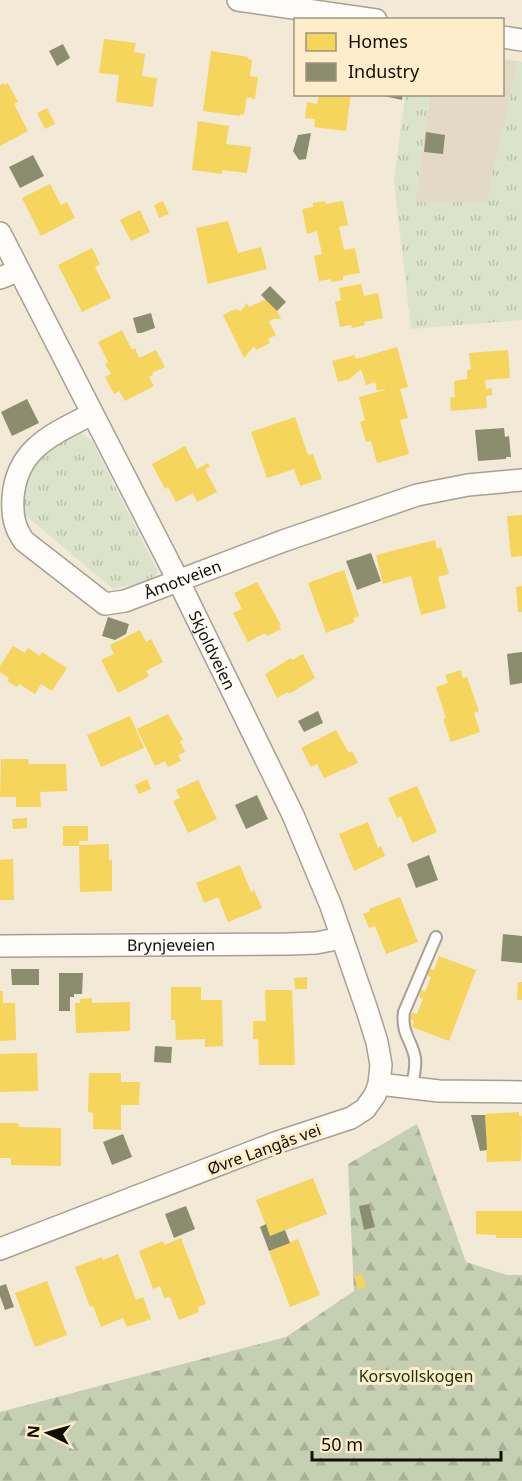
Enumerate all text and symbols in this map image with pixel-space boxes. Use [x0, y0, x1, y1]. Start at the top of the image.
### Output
legend [294, 18, 504, 96]
text: Homes [348, 29, 408, 53]
text: Industry [348, 59, 420, 83]
street label: Åmotveien [141, 555, 224, 604]
street label: Skjoldveien [184, 607, 241, 693]
street label: Brynjeveien [127, 934, 215, 956]
street label: Øvre Langås vei [204, 1118, 324, 1180]
park label: Korsvollskogen [359, 1365, 473, 1387]
north arrow [18, 1403, 78, 1463]
text: N [22, 1424, 45, 1439]
scale bar [312, 1424, 501, 1462]
text: 50 m [321, 1432, 363, 1456]

